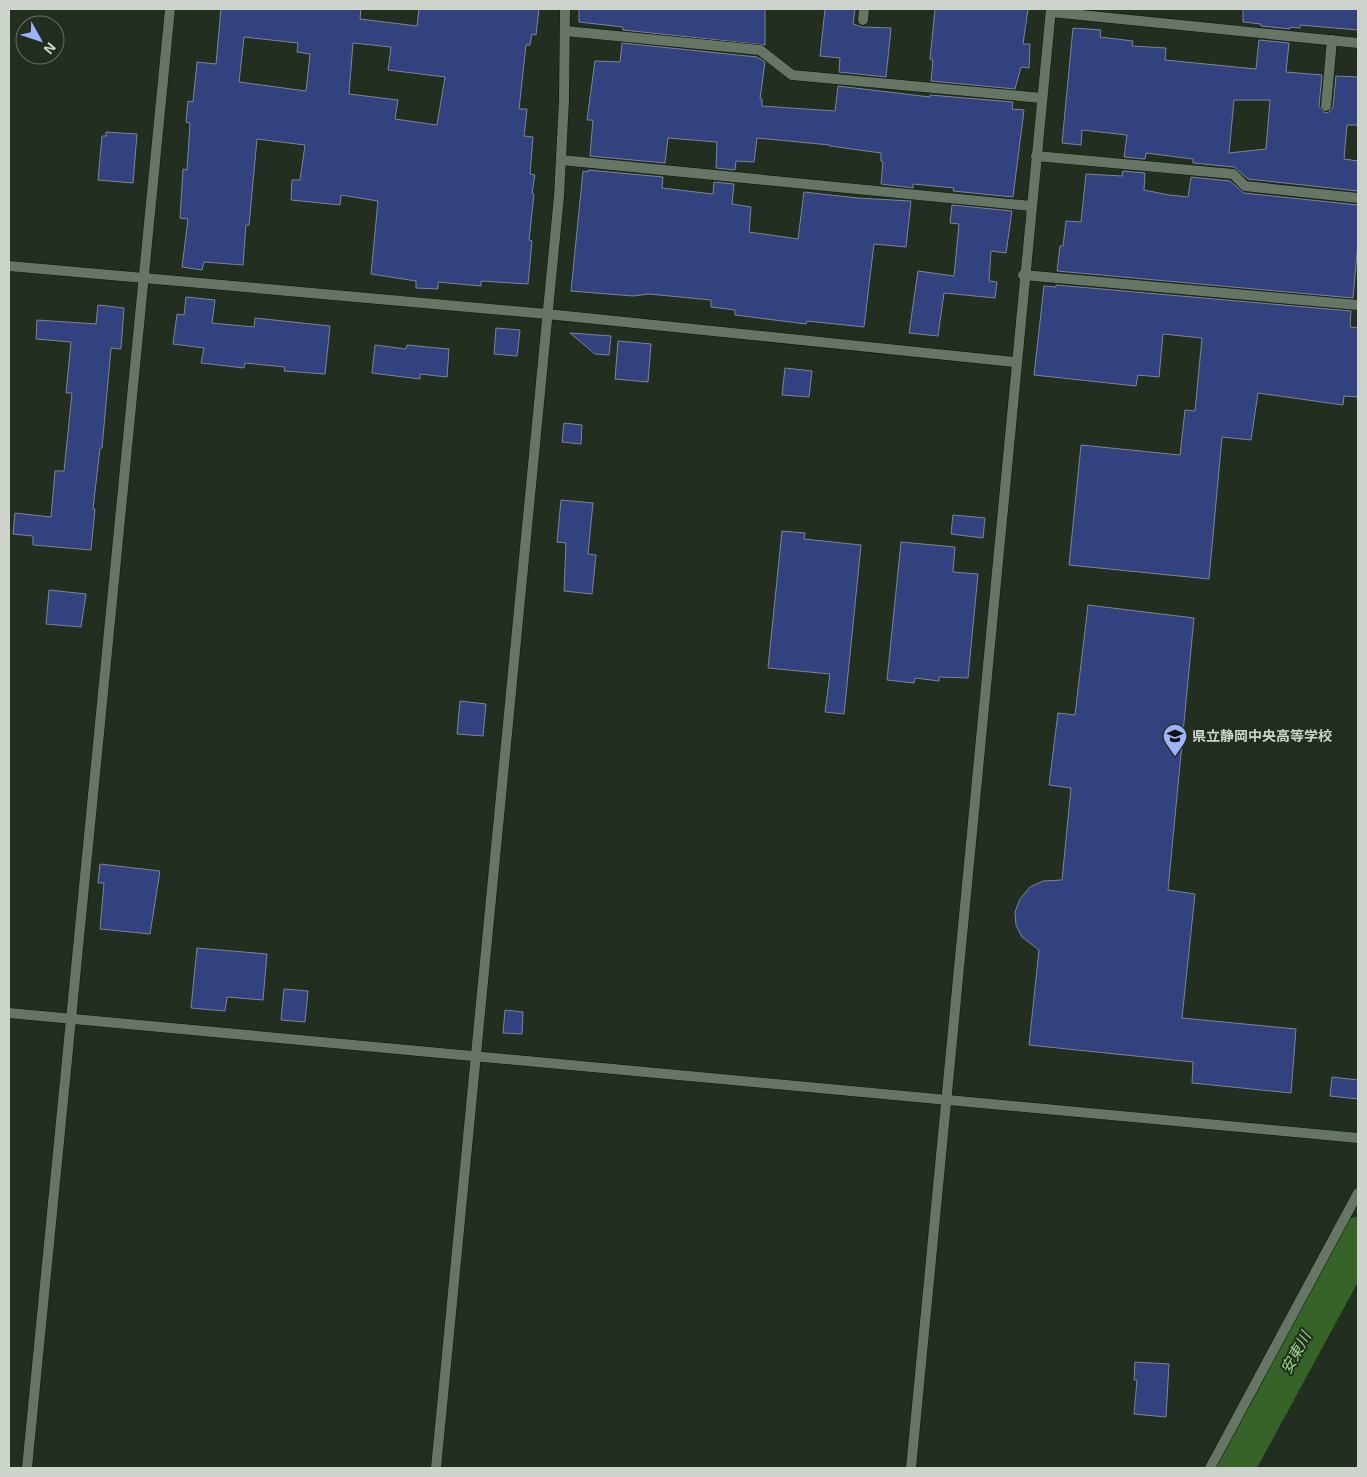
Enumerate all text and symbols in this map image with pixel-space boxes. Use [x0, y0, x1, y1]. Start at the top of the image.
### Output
north arrow [15, 15, 65, 65]
text: N [41, 39, 60, 58]
school or university icon: 県立静岡中央高等学校 [1162, 723, 1188, 757]
place label: 県立静岡中央高等学校 [1192, 727, 1332, 744]
water label: 安東川 [1276, 1327, 1315, 1377]

